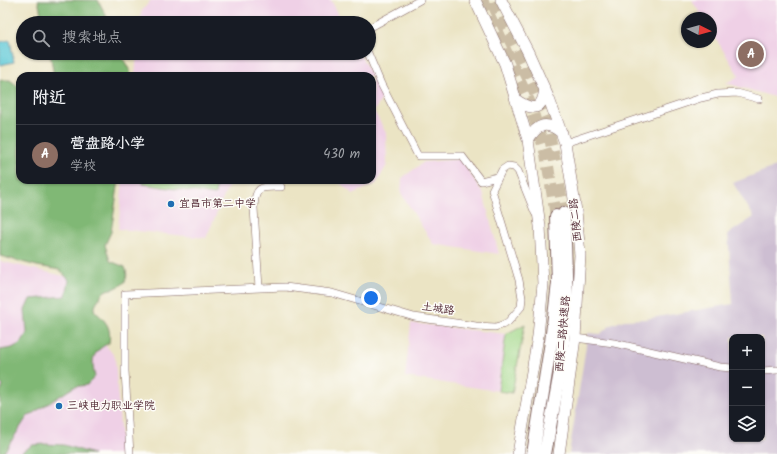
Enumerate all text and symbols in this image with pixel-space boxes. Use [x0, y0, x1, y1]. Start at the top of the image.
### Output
north arrow [681, 12, 717, 48]
search box [16, 16, 376, 60]
text: 搜索地点 [62, 26, 122, 50]
icon: search [30, 27, 52, 49]
pin: A [738, 39, 764, 69]
text: 附近 [32, 85, 66, 112]
text: 营盘路小学 [70, 132, 145, 156]
text: A [41, 144, 49, 165]
text: 430 m [323, 144, 360, 165]
text: 学校 [70, 156, 96, 177]
place label: 宜昌市第二中学 [179, 195, 256, 213]
street label: 西陵二路 [565, 197, 587, 243]
marker: 宜昌市第二中学 [166, 199, 176, 209]
your location [361, 288, 381, 308]
street label: 西陵二路快速路 [551, 295, 575, 373]
street label: 土城路 [420, 298, 456, 320]
map controls [729, 334, 765, 442]
button: + [729, 334, 765, 370]
button: − [729, 370, 765, 406]
place label: 三峡电力职业学院 [67, 397, 155, 415]
marker: 三峡电力职业学院 [54, 401, 64, 411]
button: layers [729, 406, 765, 442]

